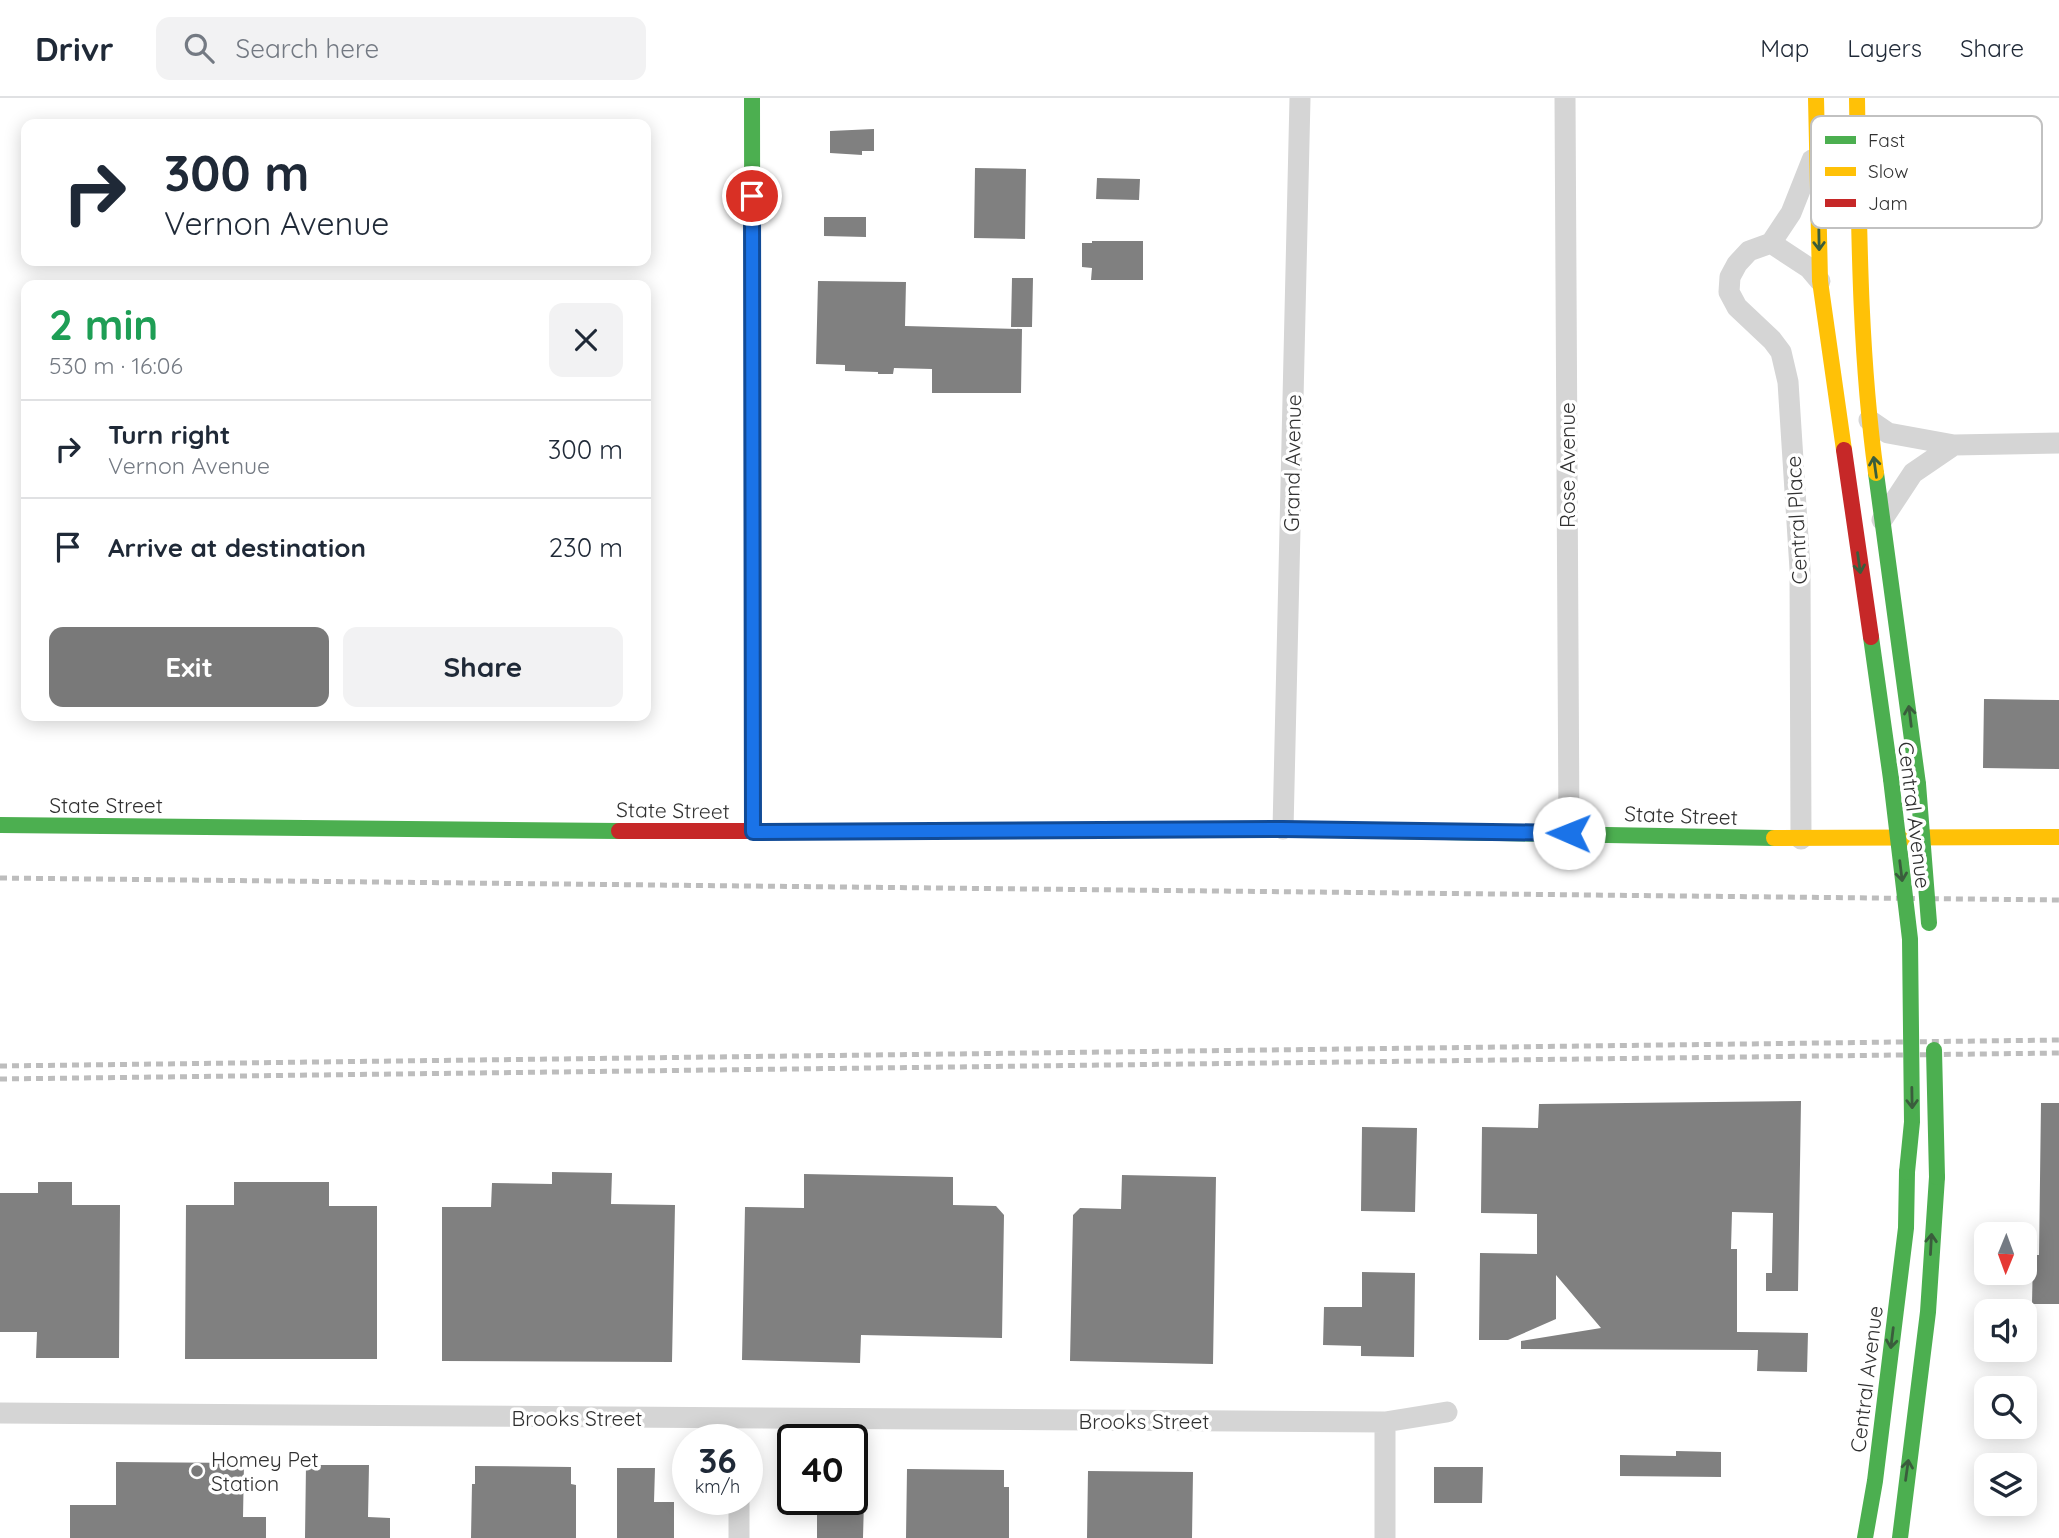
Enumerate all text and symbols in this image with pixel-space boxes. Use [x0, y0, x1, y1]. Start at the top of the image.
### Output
search box [156, 17, 646, 80]
text: Drivr [35, 28, 114, 69]
icon: search [180, 29, 218, 67]
text: Search here [236, 32, 379, 65]
text: Map [1760, 33, 1809, 63]
text: Layers [1847, 33, 1922, 63]
text: Share [1960, 33, 2024, 63]
legend [1811, 116, 2042, 228]
text: Fast [1868, 128, 1905, 152]
text: 300 m [164, 142, 309, 203]
icon: right [49, 147, 140, 238]
text: Slow [1868, 159, 1909, 183]
pin [722, 166, 782, 226]
icon: arrive [733, 177, 771, 215]
text: Jam [1868, 191, 1908, 215]
text: Vernon Avenue [164, 203, 389, 243]
one-way arrow [1812, 228, 1826, 251]
text: 2 min [49, 298, 158, 351]
button: close [549, 303, 623, 377]
text: 530 m · 16:06 [49, 351, 183, 380]
street label: Grand Avenue [1278, 394, 1306, 532]
street label: Rose Avenue [1554, 402, 1580, 528]
text: Turn right [108, 418, 230, 451]
icon: right [49, 430, 87, 468]
text: 300 m [548, 433, 623, 466]
text: Vernon Avenue [108, 451, 270, 480]
street label: Central Place [1780, 455, 1812, 585]
one-way arrow [1869, 456, 1882, 478]
icon: arrive [49, 528, 87, 566]
text: Arrive at destination [108, 531, 366, 564]
text: 230 m [549, 531, 623, 564]
one-way arrow [1853, 551, 1866, 574]
button: Exit [49, 627, 329, 707]
button: Share [343, 627, 623, 707]
one-way arrow [1904, 705, 1917, 728]
street label: Central Avenue [1893, 740, 1937, 890]
street label: State Street [49, 792, 163, 818]
street label: State Street [616, 796, 730, 824]
position arrow [1532, 796, 1606, 870]
street label: State Street [1624, 800, 1738, 830]
one-way arrow [1895, 859, 1908, 882]
one-way arrow [1905, 1086, 1919, 1109]
north arrow [1974, 1222, 2037, 1284]
map controls [1974, 1222, 2037, 1516]
one-way arrow [1925, 1233, 1938, 1256]
button: sound [1974, 1299, 2037, 1362]
street label: Central Avenue [1844, 1304, 1888, 1454]
one-way arrow [1886, 1326, 1899, 1349]
button: search [1974, 1376, 2037, 1439]
street label: Brooks Street [512, 1405, 642, 1431]
street label: Brooks Street [1079, 1408, 1209, 1434]
speed limit sign: 40 [777, 1424, 868, 1515]
text: 36 [698, 1438, 737, 1482]
place label: Homey Pet Station [211, 1446, 319, 1496]
button: layers [1974, 1453, 2037, 1516]
one-way arrow [1900, 1459, 1913, 1482]
marker: Homey Pet Station [189, 1463, 205, 1479]
text: km/h [695, 1475, 740, 1498]

